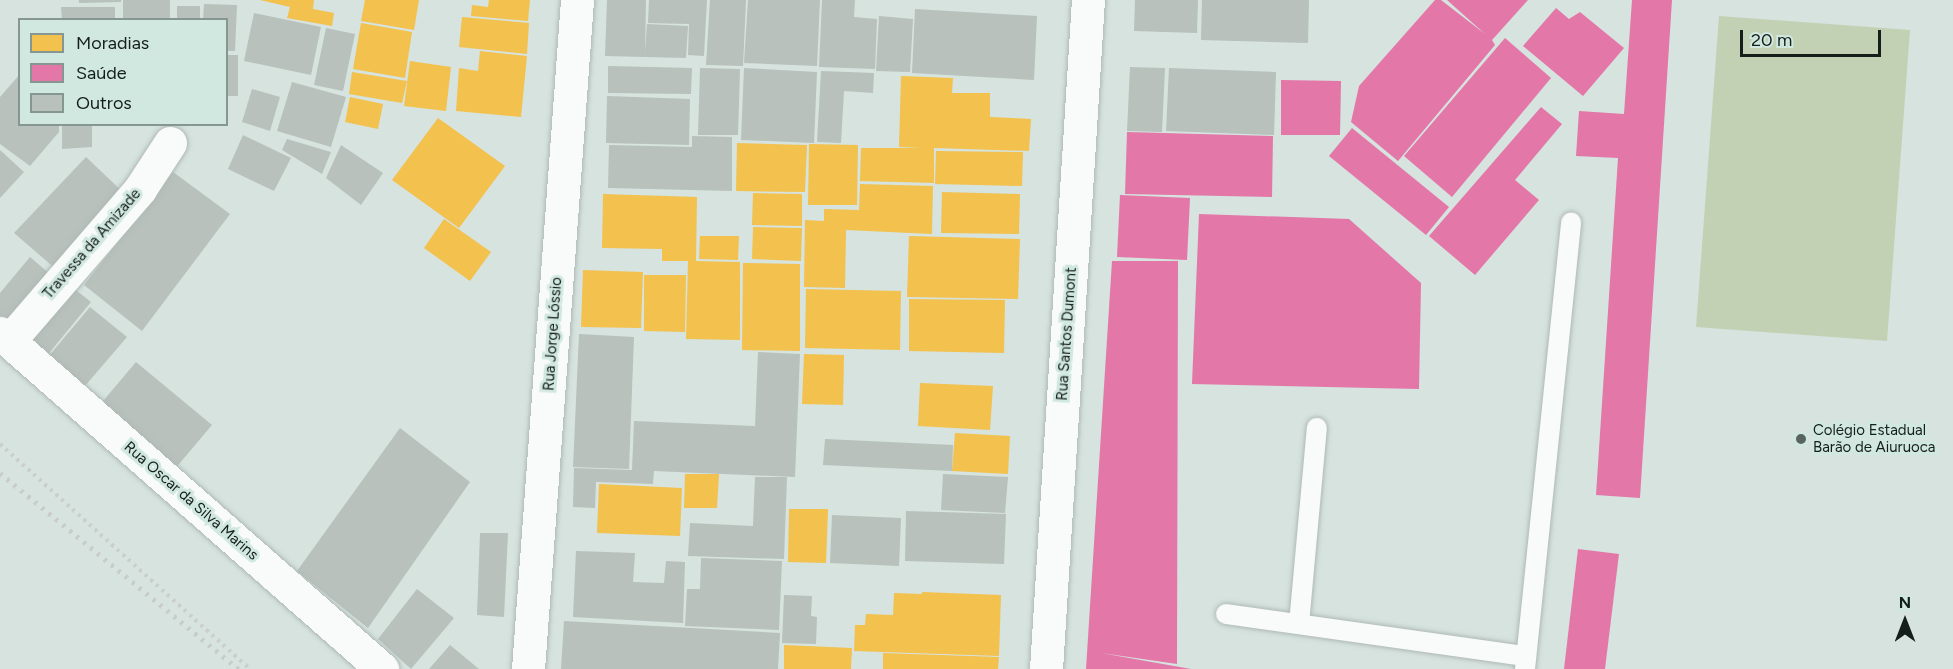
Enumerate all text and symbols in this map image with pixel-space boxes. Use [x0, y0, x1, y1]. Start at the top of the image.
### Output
legend [18, 18, 228, 126]
scale bar [1743, 18, 1884, 56]
text: 20 m [1751, 29, 1792, 51]
text: Moradias [76, 32, 149, 54]
text: Saúde [76, 62, 127, 84]
text: Outros [76, 92, 132, 114]
street label: Travessa da Amizade [39, 185, 145, 303]
street label: Rua Santos Dumont [1053, 267, 1081, 401]
street label: Rua Jorge Lóssio [540, 277, 566, 391]
place label: Colégio Estadual Barão de Aiuruoca [1813, 421, 1936, 456]
marker: Colégio Estadual Barão de Aiuruoca [1794, 432, 1808, 446]
street label: Rua Oscar da Silva Marins [120, 438, 262, 564]
north arrow [1875, 591, 1935, 651]
text: N [1899, 593, 1911, 612]

